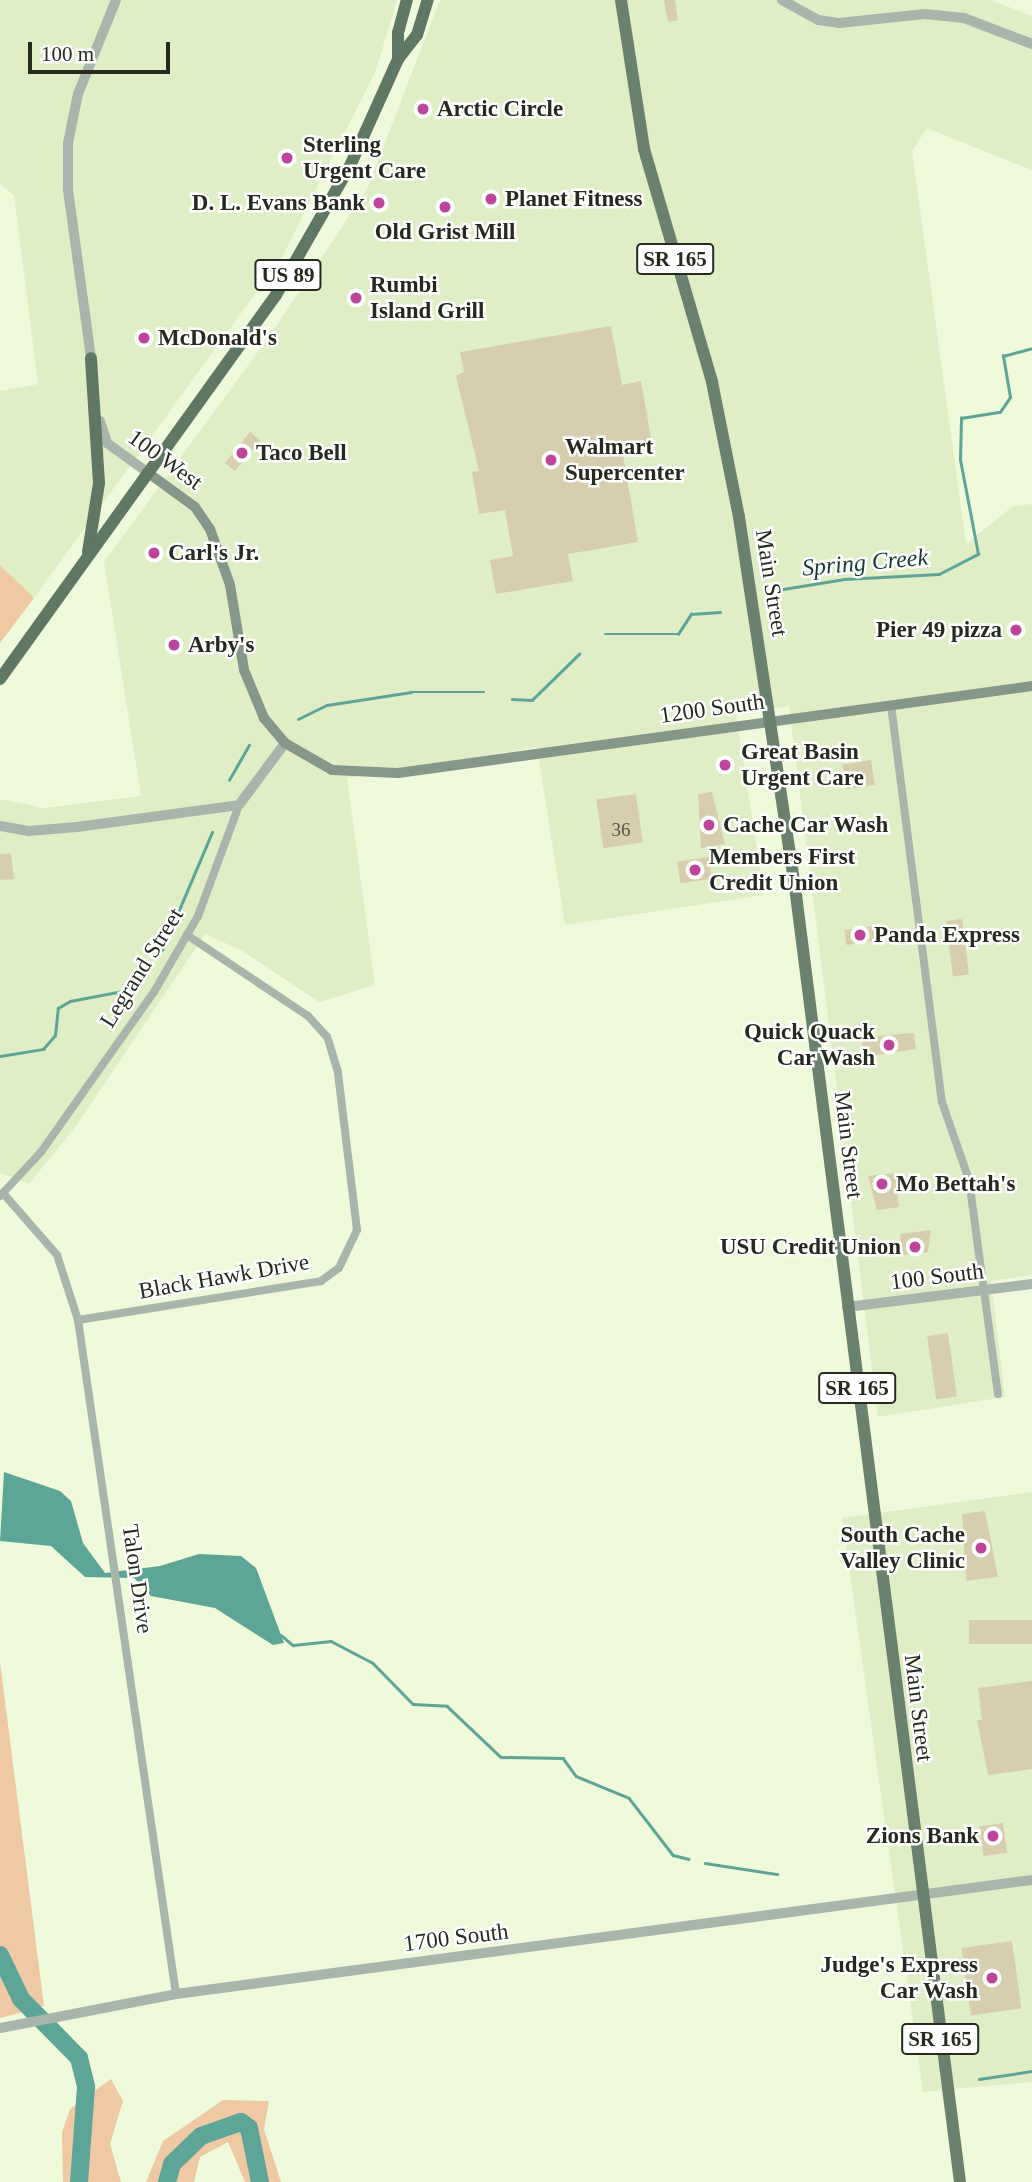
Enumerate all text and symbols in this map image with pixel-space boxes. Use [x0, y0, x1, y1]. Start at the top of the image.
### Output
scale bar [32, 28, 173, 72]
text: 100 m [41, 42, 94, 66]
place label: Arctic Circle [437, 95, 563, 123]
marker: Arctic Circle [415, 101, 431, 117]
place label: Sterling Urgent Care [303, 131, 426, 185]
marker: Sterling Urgent Care [277, 148, 297, 168]
place label: Planet Fitness [505, 185, 642, 213]
place label: D. L. Evans Bank [192, 189, 365, 217]
marker: Planet Fitness [483, 191, 499, 207]
marker: D. L. Evans Bank [371, 195, 387, 211]
marker: Old Grist Mill [437, 199, 453, 215]
place label: Old Grist Mill [375, 218, 515, 246]
road number: SR 165 [635, 242, 715, 276]
road number: US 89 [253, 258, 323, 292]
place label: Rumbi Island Grill [370, 271, 484, 325]
marker: Rumbi Island Grill [348, 290, 364, 306]
place label: McDonald's [158, 324, 277, 352]
marker: McDonald's [136, 330, 152, 346]
street label: 100 West [122, 424, 208, 496]
place label: Walmart Supercenter [565, 433, 685, 487]
place label: Taco Bell [256, 439, 347, 467]
marker: Taco Bell [234, 445, 250, 461]
marker: Walmart Supercenter [543, 452, 559, 468]
street label: Main Street [749, 528, 793, 638]
place label: Carl's Jr. [168, 539, 259, 567]
water label: Spring Creek [801, 543, 929, 583]
marker: Carl's Jr. [146, 545, 162, 561]
place label: Pier 49 pizza [876, 616, 1002, 644]
marker: Pier 49 pizza [1008, 622, 1024, 638]
place label: Arby's [188, 631, 254, 659]
marker: Arby's [166, 637, 182, 653]
street label: 1200 South [658, 688, 766, 730]
place label: Great Basin Urgent Care [741, 738, 864, 792]
marker: Great Basin Urgent Care [715, 755, 735, 775]
place label: Cache Car Wash [723, 811, 889, 839]
marker: Cache Car Wash [701, 817, 717, 833]
house number: 36 [611, 819, 630, 841]
place label: Members First Credit Union [709, 843, 855, 897]
marker: Members First Credit Union [687, 862, 703, 878]
street label: Legrand Street [94, 903, 190, 1033]
place label: Panda Express [874, 921, 1020, 949]
marker: Panda Express [852, 927, 868, 943]
place label: Quick Quack Car Wash [744, 1018, 875, 1072]
marker: Quick Quack Car Wash [881, 1037, 897, 1053]
street label: Main Street [828, 1090, 868, 1200]
place label: Mo Bettah's [896, 1170, 1015, 1198]
marker: Mo Bettah's [874, 1176, 890, 1192]
place label: USU Credit Union [720, 1233, 901, 1261]
marker: USU Credit Union [907, 1239, 923, 1255]
street label: Black Hawk Drive [137, 1248, 311, 1306]
street label: 100 South [889, 1258, 985, 1296]
road number: SR 165 [817, 1370, 897, 1406]
place label: South Cache Valley Clinic [840, 1521, 965, 1575]
street label: Talon Drive [116, 1523, 158, 1635]
marker: South Cache Valley Clinic [971, 1538, 991, 1558]
street label: Main Street [898, 1653, 938, 1763]
place label: Zions Bank [866, 1822, 979, 1850]
marker: Zions Bank [985, 1828, 1001, 1844]
street label: 1700 South [402, 1918, 510, 1958]
place label: Judge's Express Car Wash [821, 1951, 978, 2005]
marker: Judge's Express Car Wash [984, 1970, 1000, 1986]
road number: SR 165 [900, 2022, 980, 2056]

